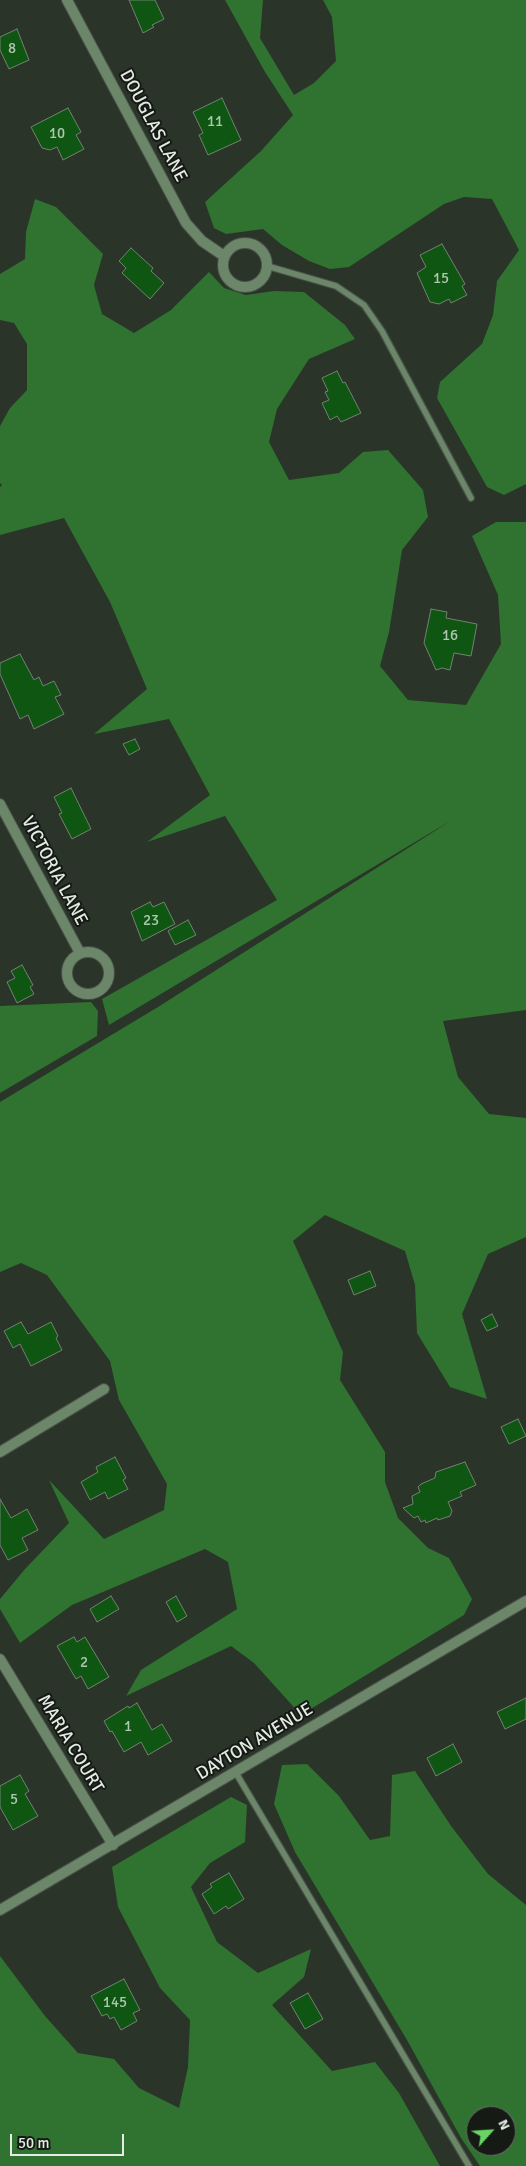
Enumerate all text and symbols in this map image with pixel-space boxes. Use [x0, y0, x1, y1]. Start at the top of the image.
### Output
house number: 8 [8, 40, 16, 58]
street label: DOUGLAS LANE [114, 66, 192, 186]
house number: 11 [207, 113, 223, 131]
house number: 10 [49, 125, 65, 143]
house number: 15 [433, 270, 449, 288]
house number: 16 [442, 627, 458, 645]
street label: VICTORIA LANE [16, 813, 92, 929]
house number: 23 [143, 912, 159, 930]
house number: 2 [80, 1654, 88, 1672]
street label: MARIA COURT [32, 1691, 108, 1797]
street label: DAYTON AVENUE [193, 1699, 317, 1785]
house number: 1 [124, 1718, 132, 1736]
house number: 5 [10, 1791, 18, 1809]
house number: 145 [103, 1994, 127, 2012]
north arrow [466, 2106, 516, 2156]
text: N [494, 2117, 514, 2133]
scale bar [12, 2124, 126, 2156]
text: 50 m [18, 2134, 49, 2152]

